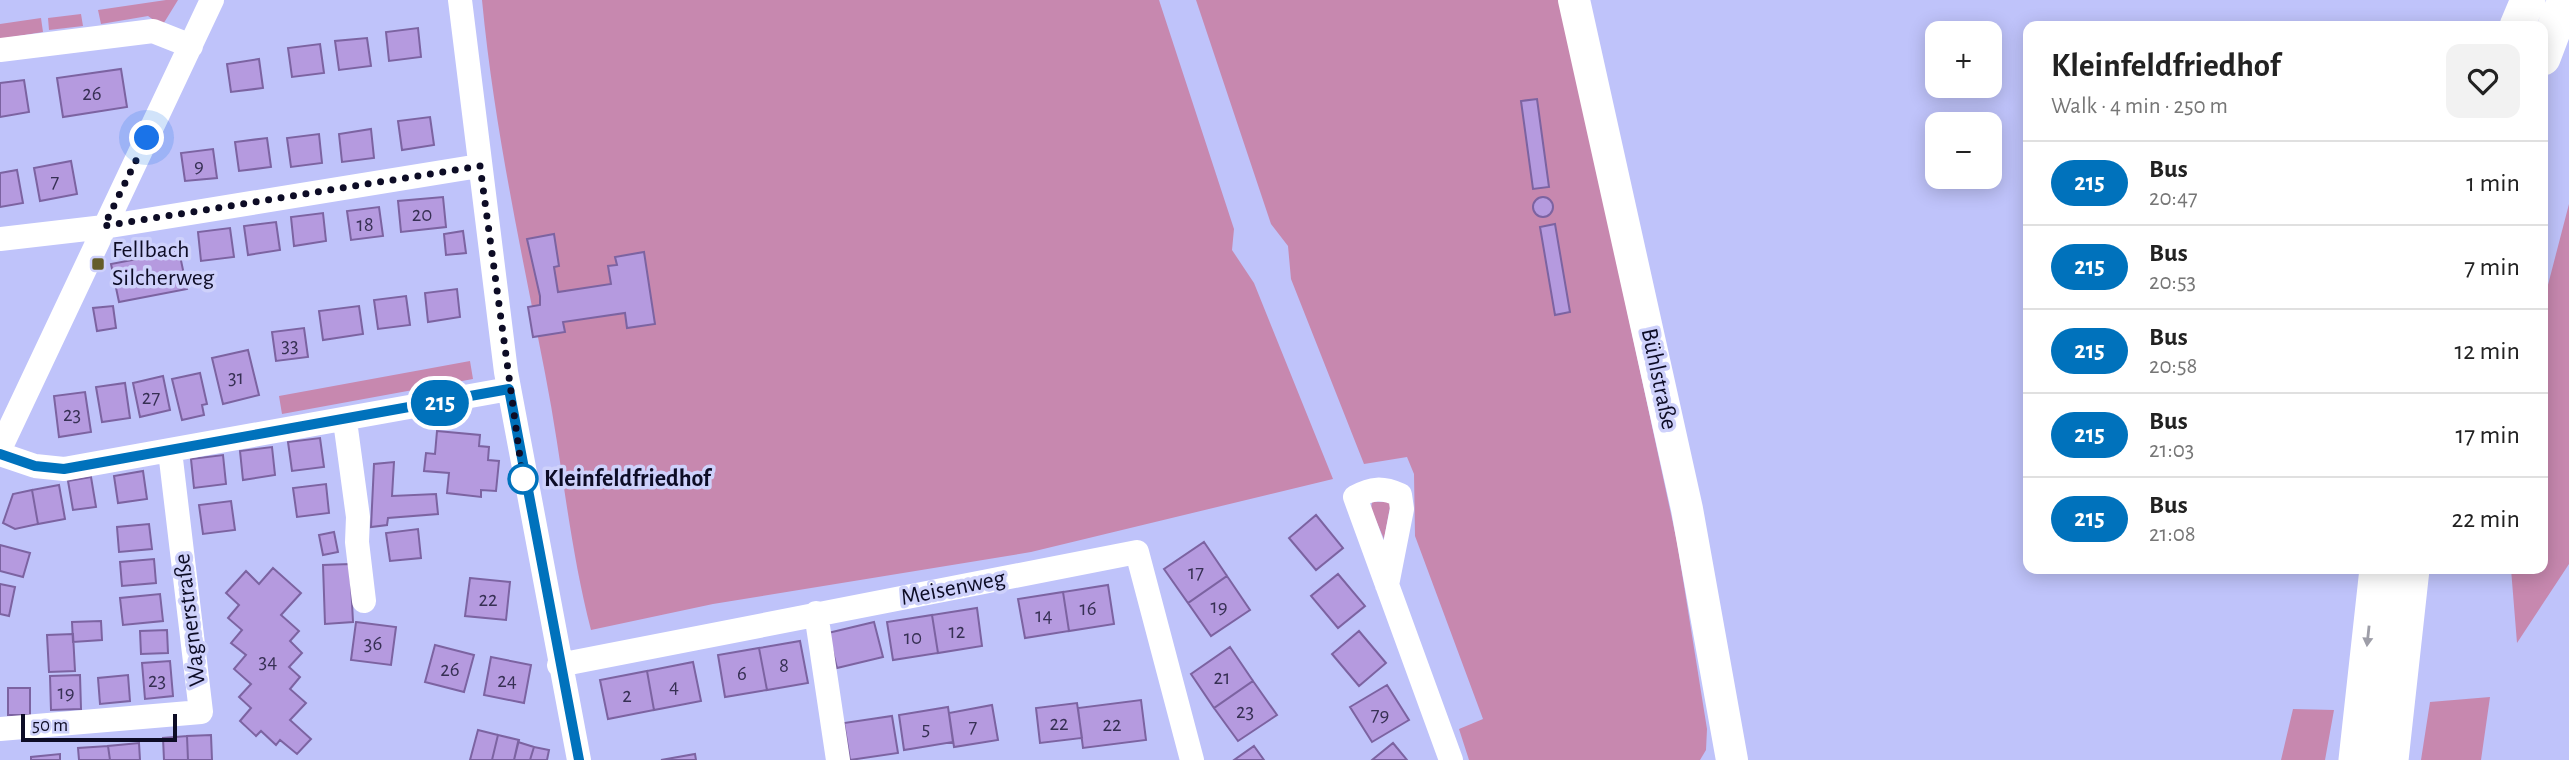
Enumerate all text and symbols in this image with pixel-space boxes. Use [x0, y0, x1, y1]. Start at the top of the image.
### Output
map controls [1925, 21, 2002, 189]
button: + [1925, 21, 2002, 98]
button: heart [2446, 44, 2520, 118]
text: Kleinfeldfriedhof [2051, 50, 2280, 83]
house number: 26 [82, 83, 102, 104]
text: Walk · 4 min · 250 m [2051, 95, 2228, 118]
button: − [1925, 112, 2002, 189]
your location [129, 120, 164, 155]
house number: 9 [194, 155, 204, 176]
text: Bus [2149, 156, 2188, 182]
text: 1 min [2466, 170, 2520, 196]
house number: 7 [51, 171, 60, 192]
text: 215 [2074, 171, 2105, 195]
text: 20:47 [2149, 187, 2198, 210]
house number: 20 [412, 204, 432, 225]
house number: 18 [356, 214, 374, 235]
place label: Fellbach Silcherweg [112, 238, 215, 290]
text: Bus [2149, 240, 2188, 266]
text: 7 min [2464, 254, 2520, 280]
text: 215 [2074, 255, 2105, 279]
marker: Fellbach Silcherweg [90, 256, 106, 272]
text: 20:53 [2149, 271, 2196, 294]
text: Bus [2149, 324, 2188, 350]
street label: Bühlstraße [1637, 326, 1681, 432]
house number: 33 [281, 335, 299, 356]
text: 12 min [2454, 338, 2520, 364]
text: 215 [2074, 339, 2105, 363]
text: 20:58 [2149, 355, 2197, 378]
house number: 31 [228, 367, 244, 388]
line badge: 215 [400, 380, 480, 426]
house number: 27 [142, 387, 160, 408]
text: 215 [425, 391, 455, 415]
house number: 23 [63, 404, 81, 425]
text: Bus [2149, 408, 2188, 434]
text: 17 min [2455, 422, 2520, 448]
text: 215 [2074, 423, 2105, 447]
text: 21:03 [2149, 439, 2194, 462]
marker: Kleinfeldfriedhof [508, 464, 538, 494]
place label: Kleinfeldfriedhof [544, 467, 713, 491]
text: Bus [2149, 492, 2188, 518]
text: 22 min [2452, 506, 2520, 532]
text: 215 [2074, 507, 2105, 531]
text: 21:08 [2149, 523, 2196, 546]
street label: Wagnerstraße [170, 552, 210, 688]
house number: 17 [1188, 562, 1204, 583]
street label: Meisenweg [899, 566, 1007, 610]
house number: 22 [478, 589, 498, 610]
house number: 19 [1210, 596, 1228, 617]
house number: 16 [1079, 598, 1097, 619]
house number: 14 [1035, 605, 1053, 626]
house number: 12 [949, 621, 965, 642]
one-way arrow [2362, 626, 2373, 648]
house number: 10 [904, 627, 922, 648]
house number: 36 [364, 633, 382, 654]
house number: 34 [259, 651, 277, 672]
house number: 8 [779, 655, 789, 676]
house number: 26 [440, 659, 460, 680]
house number: 6 [737, 663, 747, 684]
house number: 21 [1214, 667, 1230, 688]
house number: 23 [148, 670, 166, 691]
house number: 24 [497, 670, 517, 691]
house number: 4 [669, 676, 679, 697]
house number: 19 [57, 682, 75, 703]
house number: 2 [622, 685, 632, 706]
house number: 23 [1236, 701, 1254, 722]
house number: 79 [1371, 704, 1389, 725]
scale bar [21, 711, 177, 743]
house number: 22 [1049, 713, 1069, 734]
house number: 22 [1102, 714, 1122, 735]
text: 50 m [32, 716, 68, 735]
house number: 7 [969, 716, 978, 737]
house number: 5 [922, 718, 930, 739]

